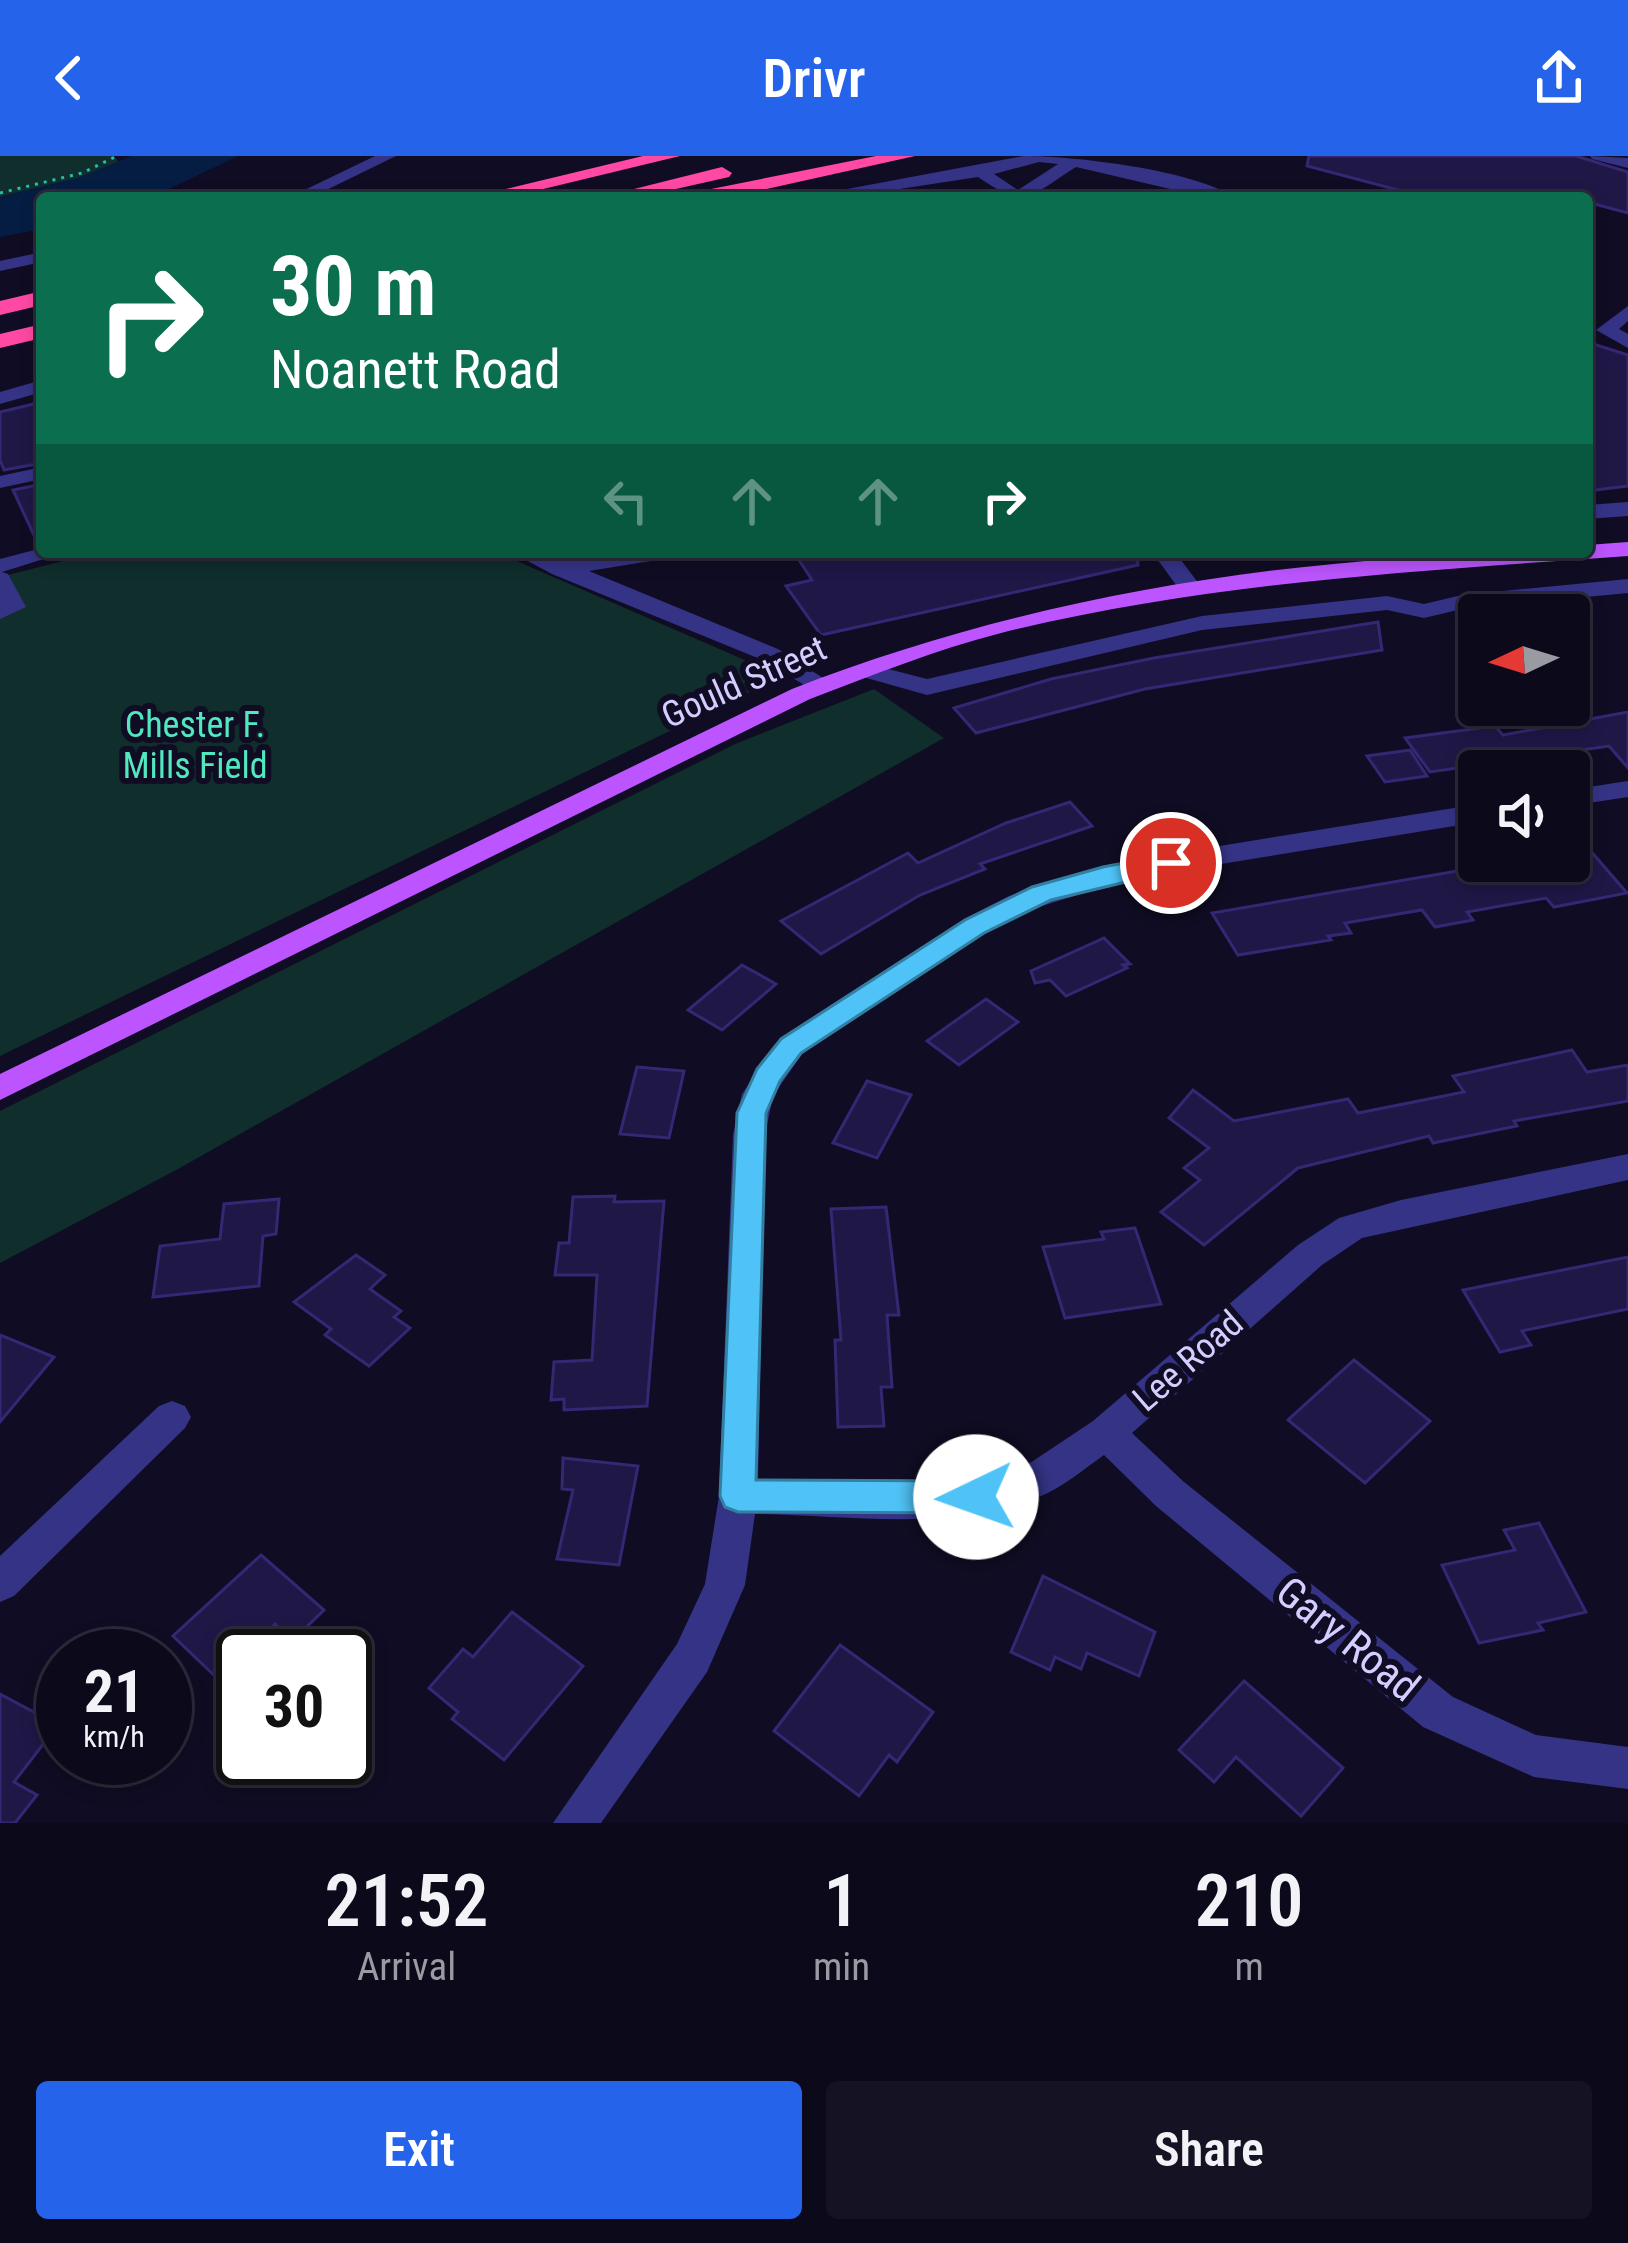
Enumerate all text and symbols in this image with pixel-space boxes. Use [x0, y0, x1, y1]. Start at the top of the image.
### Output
icon: back [36, 45, 102, 111]
icon: share [1526, 45, 1592, 111]
text: Drivr [763, 47, 865, 110]
text: 30 m [270, 237, 437, 336]
icon: right [72, 240, 228, 396]
text: Noanett Road [270, 338, 561, 401]
icon: left [593, 468, 659, 534]
icon: ahead [719, 468, 785, 534]
icon: ahead [845, 468, 911, 534]
icon: right [971, 468, 1037, 534]
north arrow [1458, 594, 1590, 726]
map controls [1458, 594, 1590, 882]
street label: Gould Street [655, 627, 833, 737]
park label: Chester F. Mills Field [122, 704, 268, 787]
button: sound [1458, 750, 1590, 882]
pin [1120, 812, 1222, 914]
icon: arrive [1138, 830, 1204, 896]
street label: Lee Road [1125, 1302, 1251, 1420]
position arrow [913, 1434, 1039, 1560]
street label: Gary Road [1267, 1567, 1429, 1711]
speed limit sign: 30 [216, 1629, 372, 1785]
text: 21 [84, 1656, 144, 1727]
text: km/h [83, 1719, 145, 1754]
text: 21:52 [325, 1859, 488, 1944]
text: 1 [824, 1859, 860, 1944]
text: 210 [1195, 1859, 1303, 1944]
text: Arrival [357, 1944, 456, 1990]
text: min [813, 1944, 870, 1990]
text: m [1234, 1944, 1264, 1990]
button: Exit [36, 2081, 802, 2219]
button: Share [826, 2081, 1592, 2219]

